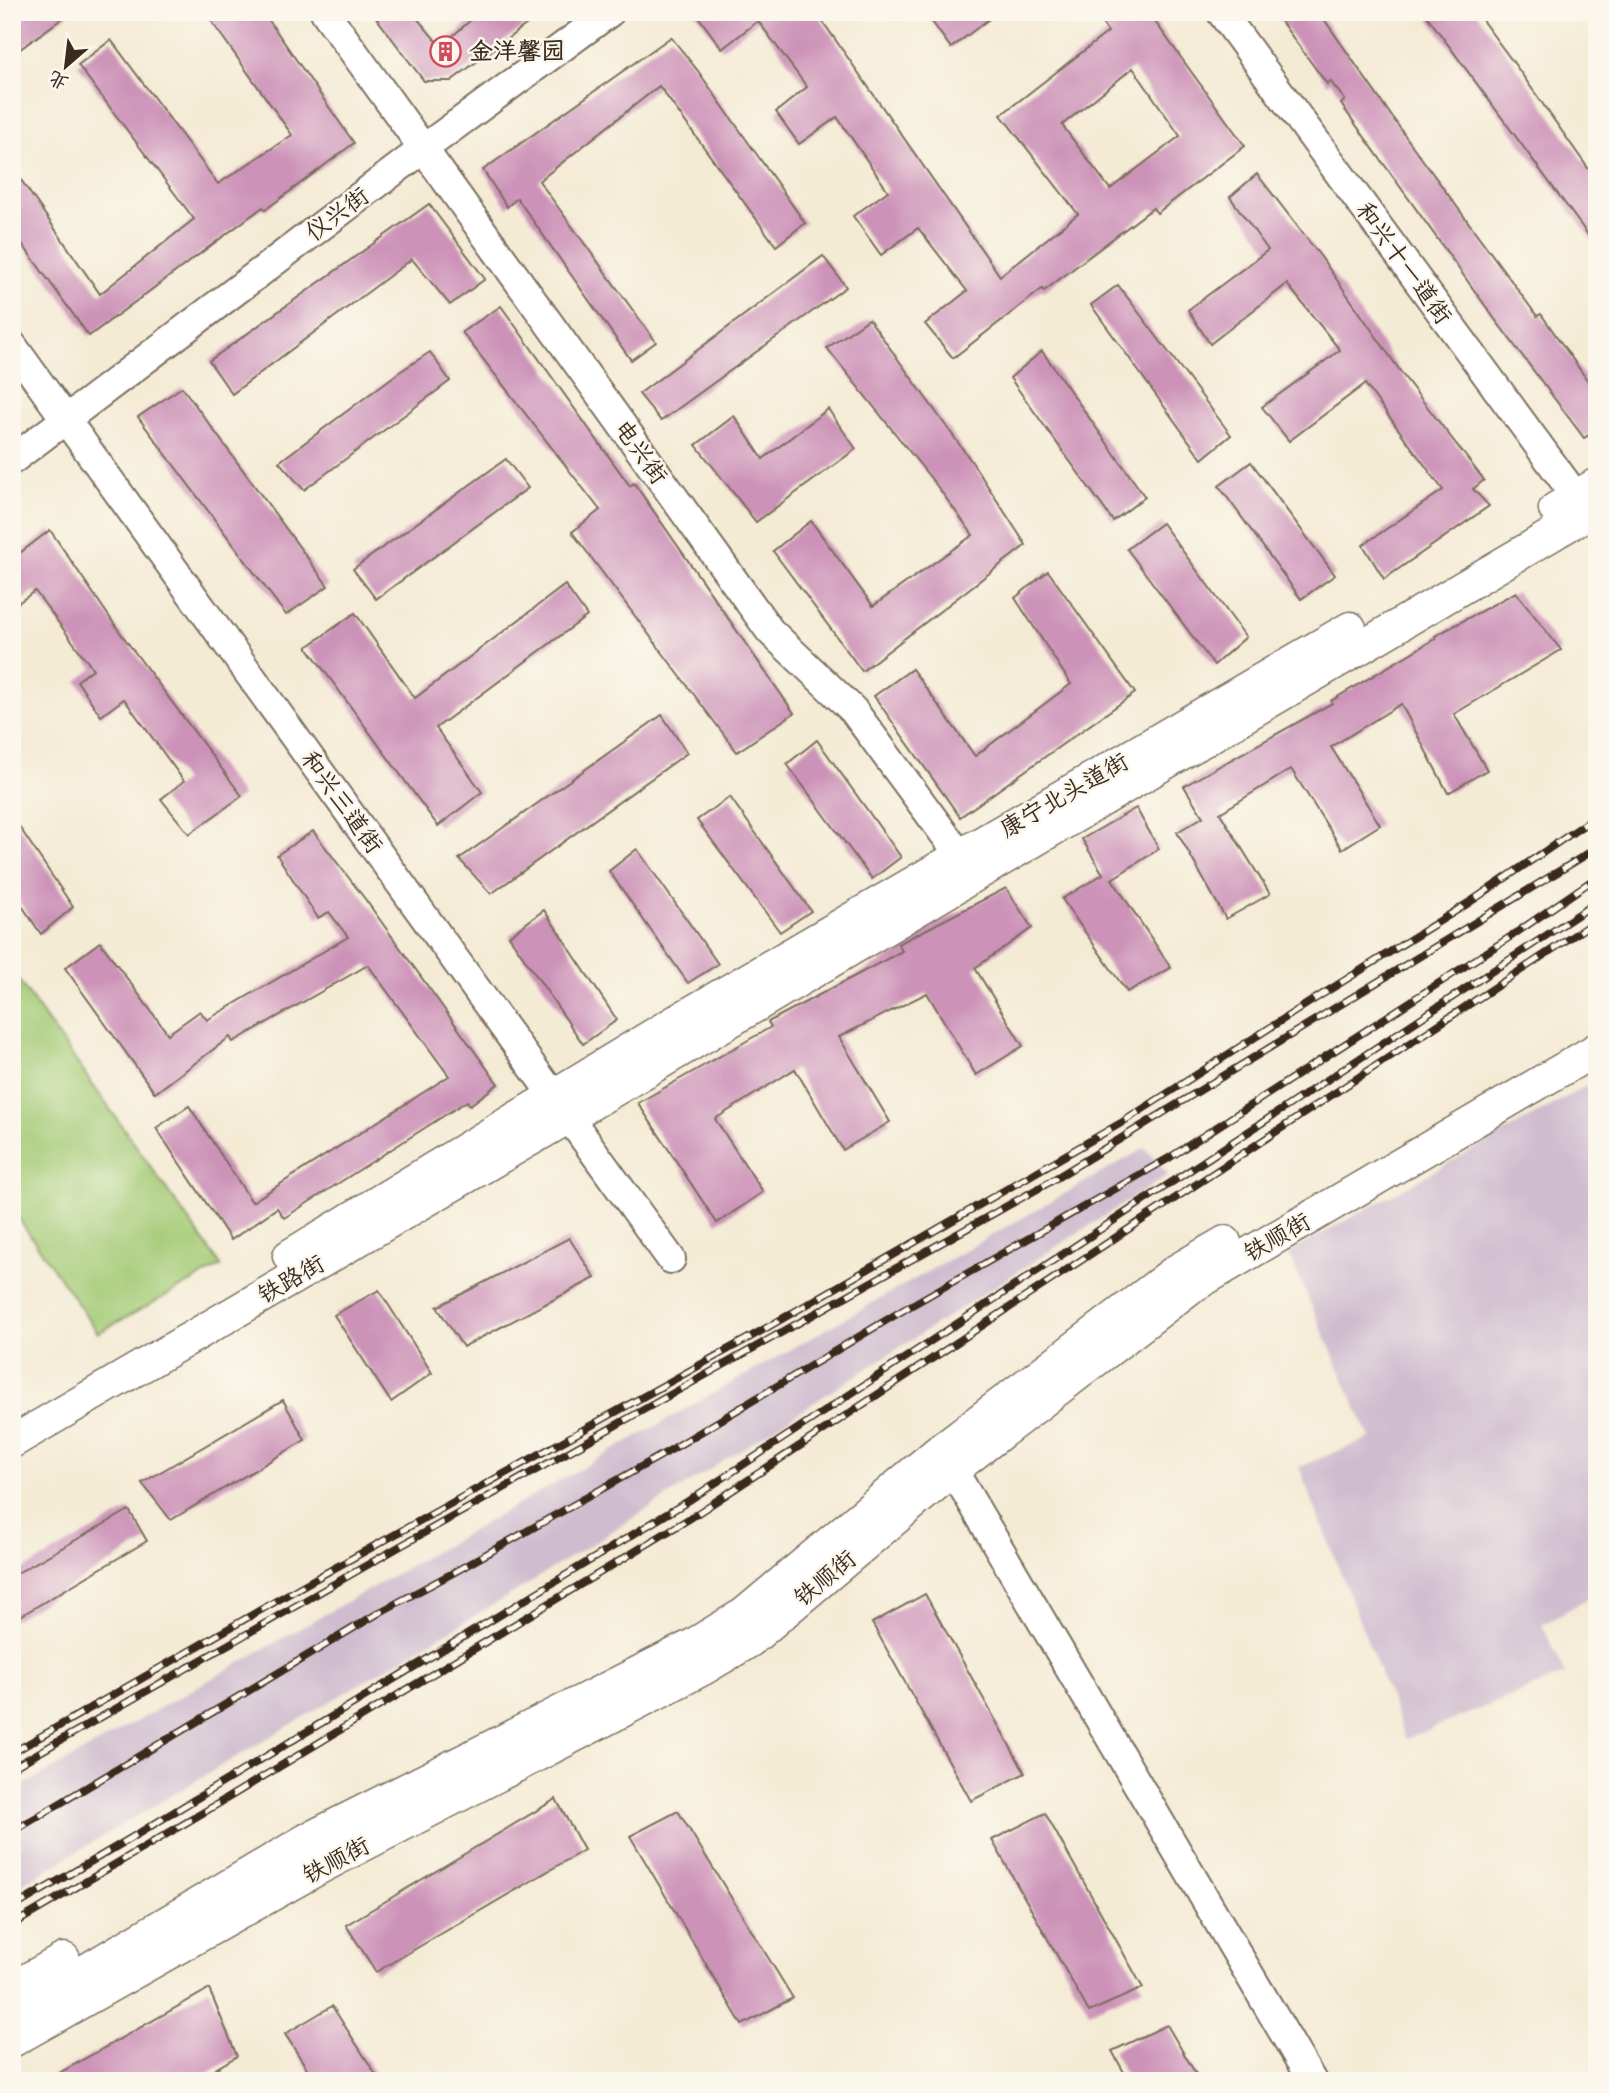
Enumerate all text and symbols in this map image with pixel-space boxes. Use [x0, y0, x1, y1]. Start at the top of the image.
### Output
north arrow [32, 32, 102, 102]
building icon: 金洋馨园 [429, 34, 463, 68]
place label: 金洋馨园 [469, 36, 565, 71]
text: 北 [44, 62, 74, 95]
street label: 仪兴街 [299, 180, 378, 252]
street label: 和兴十一道街 [1345, 196, 1458, 333]
street label: 电兴街 [604, 414, 674, 493]
street label: 和兴三道街 [291, 745, 389, 862]
street label: 康宁北头道街 [994, 746, 1136, 848]
street label: 铁顺街 [1238, 1206, 1318, 1272]
street label: 铁路街 [252, 1248, 332, 1314]
street label: 铁顺街 [788, 1543, 865, 1616]
street label: 铁顺街 [297, 1830, 377, 1895]

